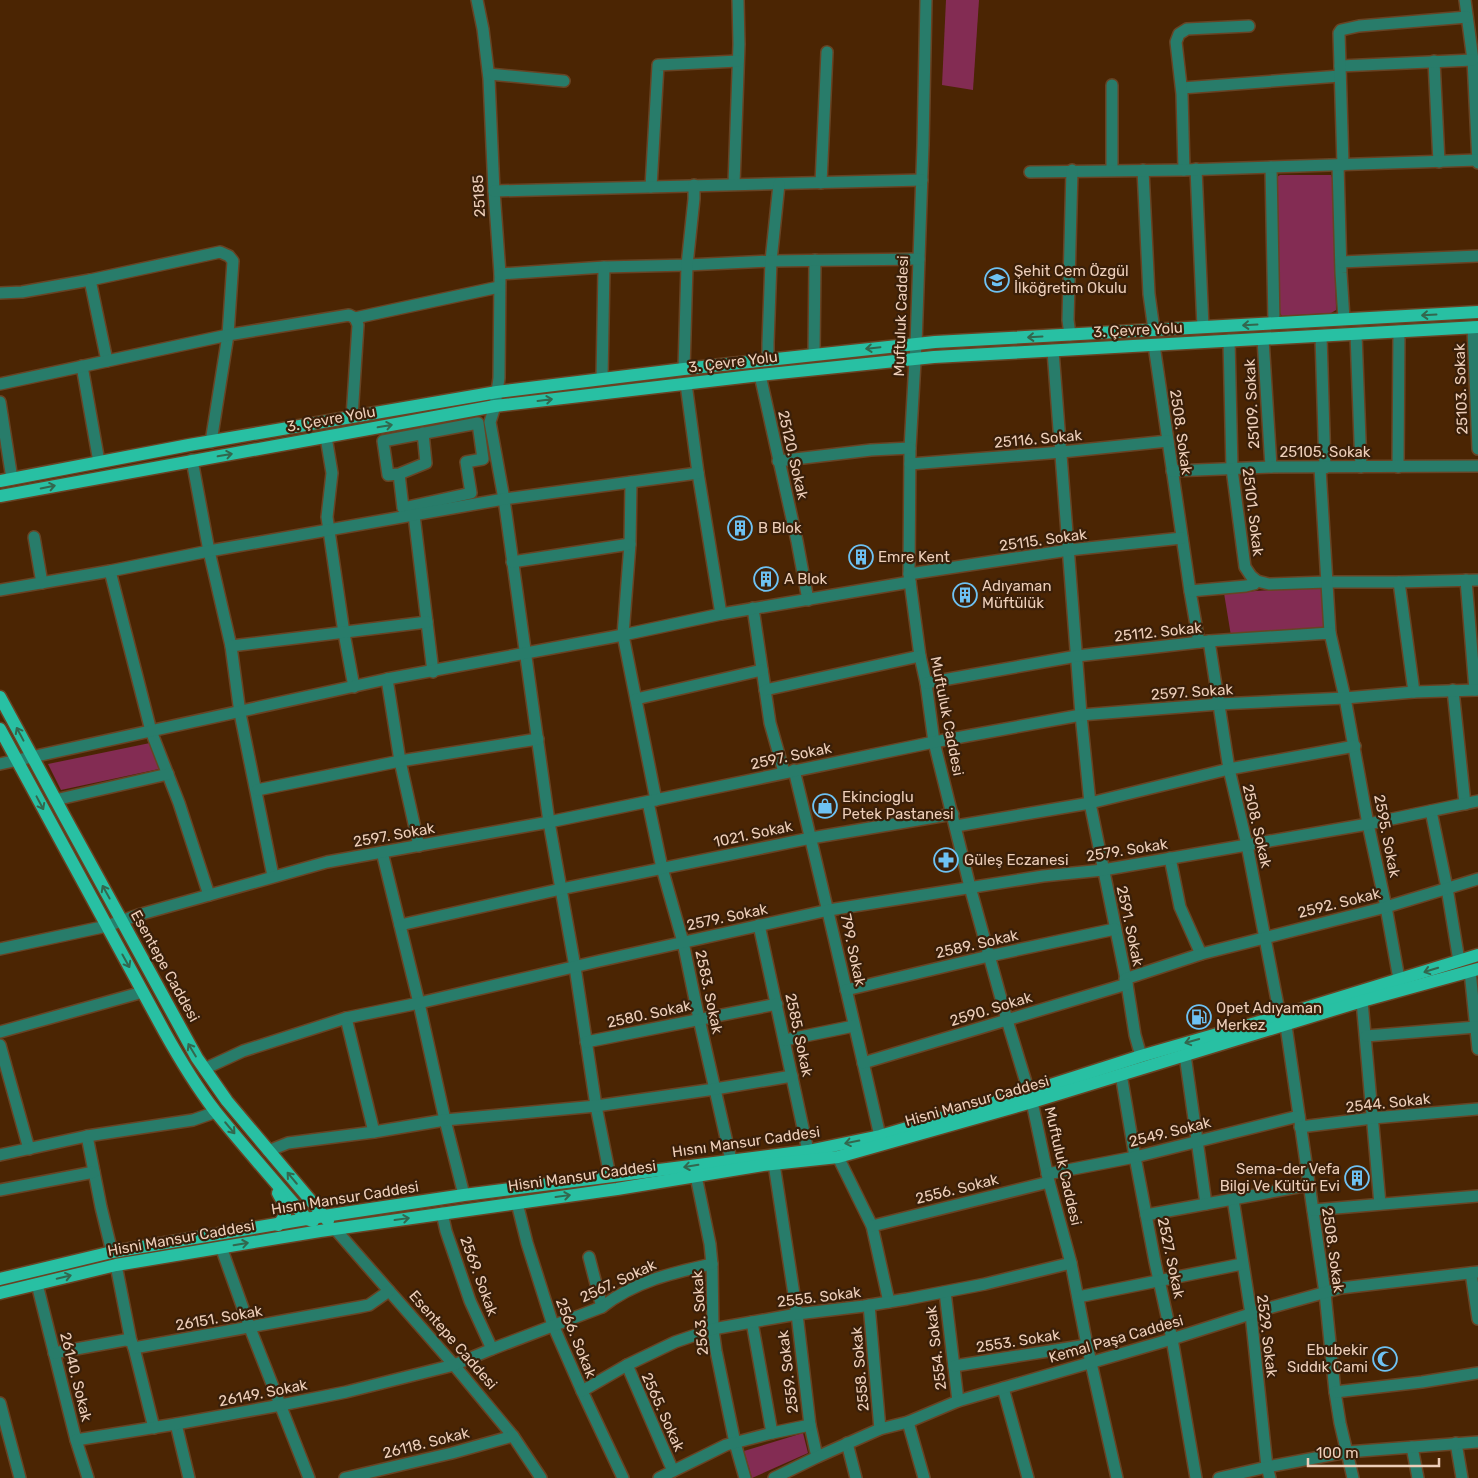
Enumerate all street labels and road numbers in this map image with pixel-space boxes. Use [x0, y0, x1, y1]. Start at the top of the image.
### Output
street label: 25185 [469, 174, 489, 218]
street label: Muftuluk Caddesi [890, 255, 912, 377]
street label: 3. Çevre Yolu [1093, 319, 1183, 341]
street label: 25103. Sokak [1450, 343, 1472, 435]
street label: 3. Çevre Yolu [687, 348, 779, 376]
street label: 25109. Sokak [1241, 358, 1263, 450]
street label: 2508. Sokak [1166, 388, 1196, 476]
street label: 3. Çevre Yolu [285, 402, 377, 436]
street label: 25120. Sokak [774, 409, 812, 502]
street label: 25116. Sokak [993, 426, 1083, 452]
street label: 25105. Sokak [1279, 443, 1371, 461]
street label: 25101. Sokak [1239, 467, 1267, 557]
street label: 25115. Sokak [998, 525, 1088, 555]
street label: 25112. Sokak [1113, 618, 1203, 646]
street label: Muftuluk Caddesi [927, 655, 967, 777]
street label: 2597. Sokak [1150, 680, 1234, 704]
street label: 2597. Sokak [749, 739, 833, 773]
street label: 2508. Sokak [1239, 782, 1275, 870]
street label: 2595. Sokak [1370, 793, 1404, 879]
street label: 1021. Sokak [712, 817, 794, 851]
street label: 2597. Sokak [352, 819, 436, 851]
street label: 2579. Sokak [1085, 835, 1169, 865]
street label: 2591. Sokak [1113, 884, 1147, 968]
street label: 2592. Sokak [1296, 884, 1382, 922]
street label: 2579. Sokak [685, 900, 769, 934]
street label: Esentepe Caddesi [127, 907, 203, 1025]
street label: 799. Sokak [837, 912, 869, 988]
street label: 2589. Sokak [934, 926, 1020, 962]
street label: 2583. Sokak [691, 948, 727, 1036]
street label: 2590. Sokak [948, 988, 1034, 1030]
street label: 2585. Sokak [781, 992, 817, 1079]
street label: 2580. Sokak [605, 996, 693, 1032]
street label: Hisni Mansur Caddesi [903, 1072, 1051, 1130]
street label: 2544. Sokak [1345, 1090, 1432, 1116]
street label: Muftuluk Caddesi [1041, 1105, 1085, 1227]
street label: 2549. Sokak [1127, 1113, 1213, 1151]
street label: Hısnı Mansur Caddesi [671, 1123, 821, 1161]
street label: Hisni Mansur Caddesi [507, 1157, 657, 1195]
street label: 2556. Sokak [914, 1170, 1001, 1208]
street label: Hısnı Mansur Caddesi [270, 1177, 420, 1219]
street label: 2508. Sokak [1318, 1206, 1348, 1294]
street label: Hisni Mansur Caddesi [106, 1216, 256, 1260]
street label: 2527. Sokak [1154, 1216, 1188, 1300]
street label: 2569. Sokak [456, 1234, 502, 1319]
street label: 2567. Sokak [577, 1255, 659, 1306]
street label: 2563. Sokak [688, 1270, 712, 1356]
street label: 2555. Sokak [776, 1283, 862, 1311]
street label: Esentepe Caddesi [405, 1287, 501, 1393]
street label: 2529. Sokak [1253, 1293, 1281, 1379]
street label: 2566. Sokak [552, 1295, 600, 1381]
street label: 26151. Sokak [174, 1301, 264, 1335]
street label: 2554. Sokak [922, 1305, 950, 1391]
street label: Kemal Paşa Caddesi [1047, 1311, 1185, 1367]
street label: 2553. Sokak [975, 1325, 1061, 1357]
street label: 2558. Sokak [847, 1326, 873, 1412]
street label: 2559. Sokak [774, 1329, 802, 1415]
street label: 26140. Sokak [56, 1330, 96, 1424]
street label: 2565. Sokak [638, 1370, 689, 1455]
street label: 26149. Sokak [217, 1376, 309, 1410]
street label: 26118. Sokak [381, 1423, 471, 1462]

